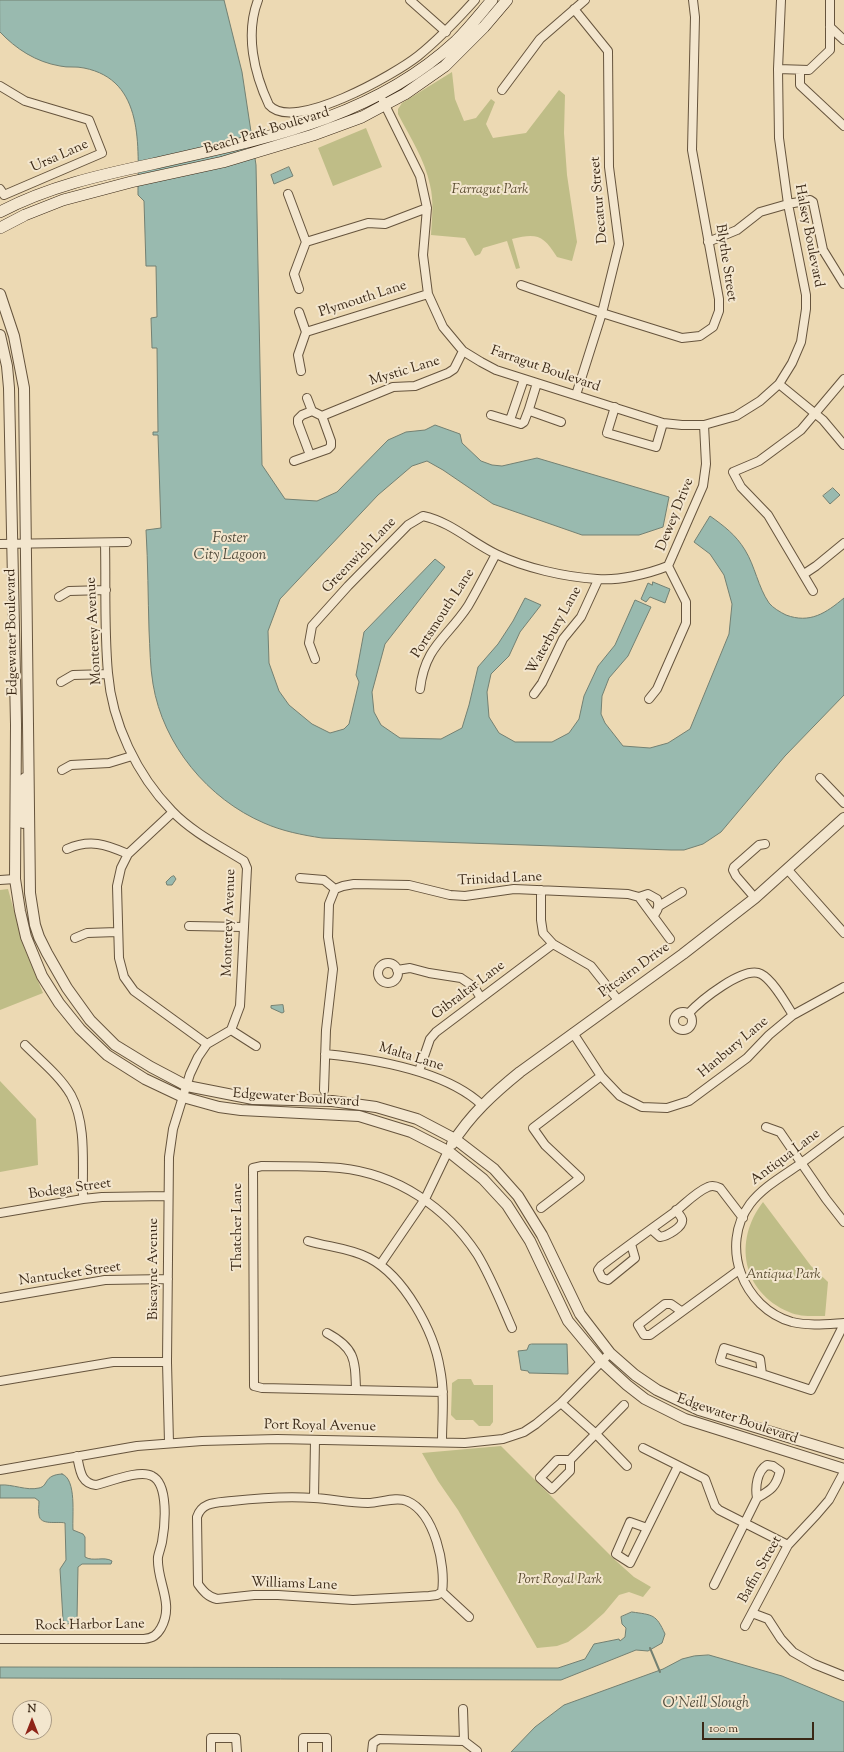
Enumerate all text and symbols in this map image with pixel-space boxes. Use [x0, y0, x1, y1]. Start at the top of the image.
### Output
street label: Beach Park Boulevard [202, 105, 332, 159]
street label: Ursa Lane [29, 137, 91, 177]
street label: Decatur Street [588, 156, 612, 244]
park label: Farragut Park [452, 183, 528, 199]
street label: Halsey Boulevard [790, 183, 826, 289]
street label: Blythe Street [711, 223, 739, 303]
street label: Plymouth Lane [317, 278, 409, 322]
street label: Farragut Boulevard [488, 343, 602, 397]
street label: Mystic Lane [368, 353, 442, 391]
street label: Dewey Drive [654, 476, 698, 554]
street label: Greenwich Lane [320, 515, 400, 597]
water label: Foster City Lagoon [194, 530, 266, 565]
street label: Portsmouth Lane [409, 566, 479, 662]
street label: Edgewater Boulevard [3, 568, 23, 696]
street label: Monterey Avenue [84, 577, 106, 685]
street label: Waterbury Lane [524, 584, 586, 678]
street label: Monterey Avenue [220, 869, 240, 977]
street label: Trinidad Lane [457, 869, 543, 891]
street label: Pitcairn Drive [596, 940, 674, 1002]
street label: Gibraltar Lane [429, 958, 509, 1024]
street label: Hanbury Lane [696, 1014, 772, 1082]
street label: Malta Lane [377, 1040, 445, 1076]
street label: Edgewater Boulevard [232, 1086, 360, 1112]
street label: Antiqua Lane [748, 1126, 824, 1190]
street label: Bodega Street [28, 1176, 112, 1204]
street label: Thatcher Lane [231, 1183, 247, 1271]
street label: Biscayne Avenue [147, 1218, 163, 1320]
street label: Nantucket Street [18, 1260, 122, 1290]
park label: Antiqua Park [745, 1268, 821, 1284]
street label: Edgewater Boulevard [674, 1391, 800, 1449]
street label: Port Royal Avenue [264, 1418, 376, 1436]
street label: Baffin Street [736, 1534, 786, 1606]
park label: Port Royal Park [518, 1573, 602, 1589]
street label: Williams Lane [250, 1575, 338, 1595]
street label: Rock Harbor Lane [35, 1617, 145, 1635]
water label: O'Neill Slough [663, 1695, 749, 1713]
north arrow [12, 1700, 52, 1740]
text: N [28, 1701, 36, 1717]
scale bar [704, 1714, 816, 1740]
text: 100 m [709, 1720, 738, 1738]

